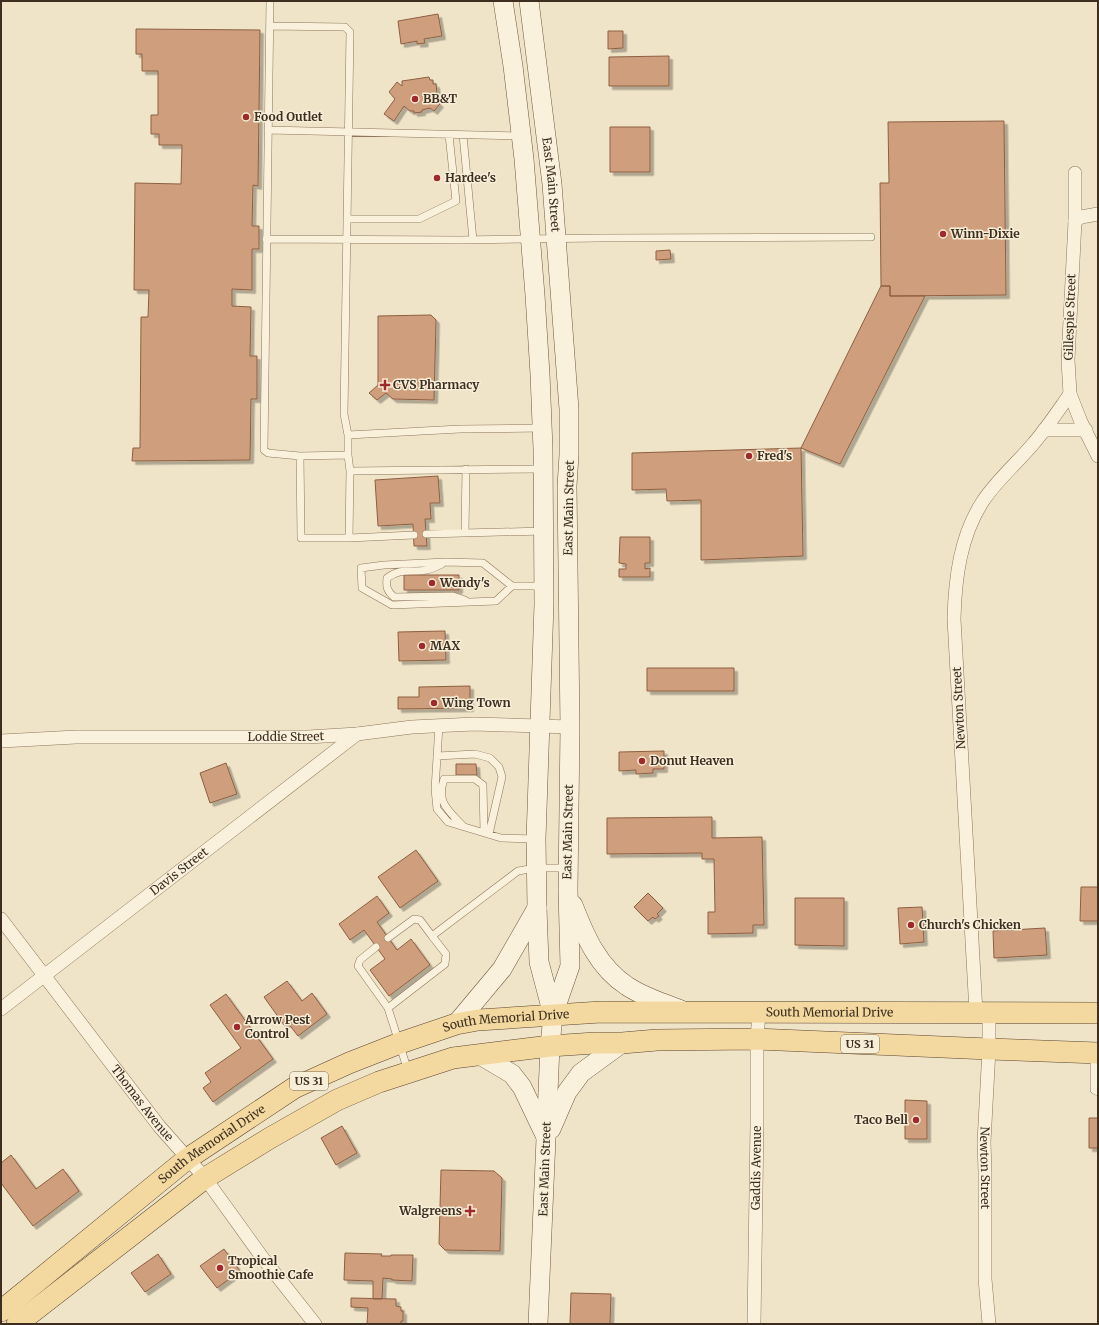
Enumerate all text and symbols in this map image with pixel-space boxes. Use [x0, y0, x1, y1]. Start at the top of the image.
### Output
place label: BB&T [423, 91, 458, 106]
marker: BB&T [410, 94, 420, 104]
place label: Food Outlet [254, 109, 323, 124]
marker: Food Outlet [241, 112, 251, 122]
street label: East Main Street [539, 136, 564, 233]
place label: Hardee's [445, 170, 496, 185]
marker: Hardee's [432, 173, 442, 183]
place label: Winn-Dixie [950, 226, 1020, 241]
marker: Winn-Dixie [938, 229, 948, 239]
street label: Gillespie Street [1060, 273, 1079, 361]
place label: CVS Pharmacy [393, 377, 480, 392]
marker: CVS Pharmacy [380, 380, 390, 390]
place label: Fred's [757, 448, 792, 463]
marker: Fred's [744, 451, 754, 461]
street label: East Main Street [560, 460, 577, 556]
place label: Wendy's [439, 575, 490, 590]
marker: Wendy's [427, 578, 437, 588]
place label: MAX [430, 638, 461, 653]
marker: MAX [417, 641, 427, 651]
street label: Newton Street [949, 666, 968, 750]
place label: Wing Town [441, 695, 511, 710]
marker: Wing Town [429, 698, 439, 708]
street label: Loddie Street [247, 728, 325, 744]
place label: Donut Heaven [650, 753, 734, 768]
marker: Donut Heaven [637, 756, 647, 766]
street label: East Main Street [559, 784, 576, 880]
street label: Davis Street [147, 844, 211, 898]
place label: Church's Chicken [919, 917, 1021, 932]
marker: Church's Chicken [906, 920, 916, 930]
street label: South Memorial Drive [766, 1004, 893, 1020]
street label: South Memorial Drive [440, 1006, 570, 1035]
place label: Arrow Pest Control [244, 1012, 310, 1041]
marker: Arrow Pest Control [232, 1022, 242, 1032]
road number: US 31 [841, 1035, 879, 1053]
street label: Thomas Avenue [108, 1062, 177, 1144]
road number: US 31 [290, 1072, 328, 1090]
street label: South Memorial Drive [155, 1101, 268, 1187]
place label: Taco Bell [854, 1112, 908, 1127]
marker: Taco Bell [911, 1115, 921, 1125]
street label: East Main Street [535, 1121, 554, 1217]
street label: Gaddis Avenue [748, 1126, 764, 1210]
street label: Newton Street [977, 1126, 993, 1209]
place label: Walgreens [398, 1203, 462, 1218]
marker: Walgreens [465, 1206, 475, 1216]
place label: Tropical Smoothie Cafe [228, 1253, 314, 1282]
marker: Tropical Smoothie Cafe [215, 1263, 225, 1273]

